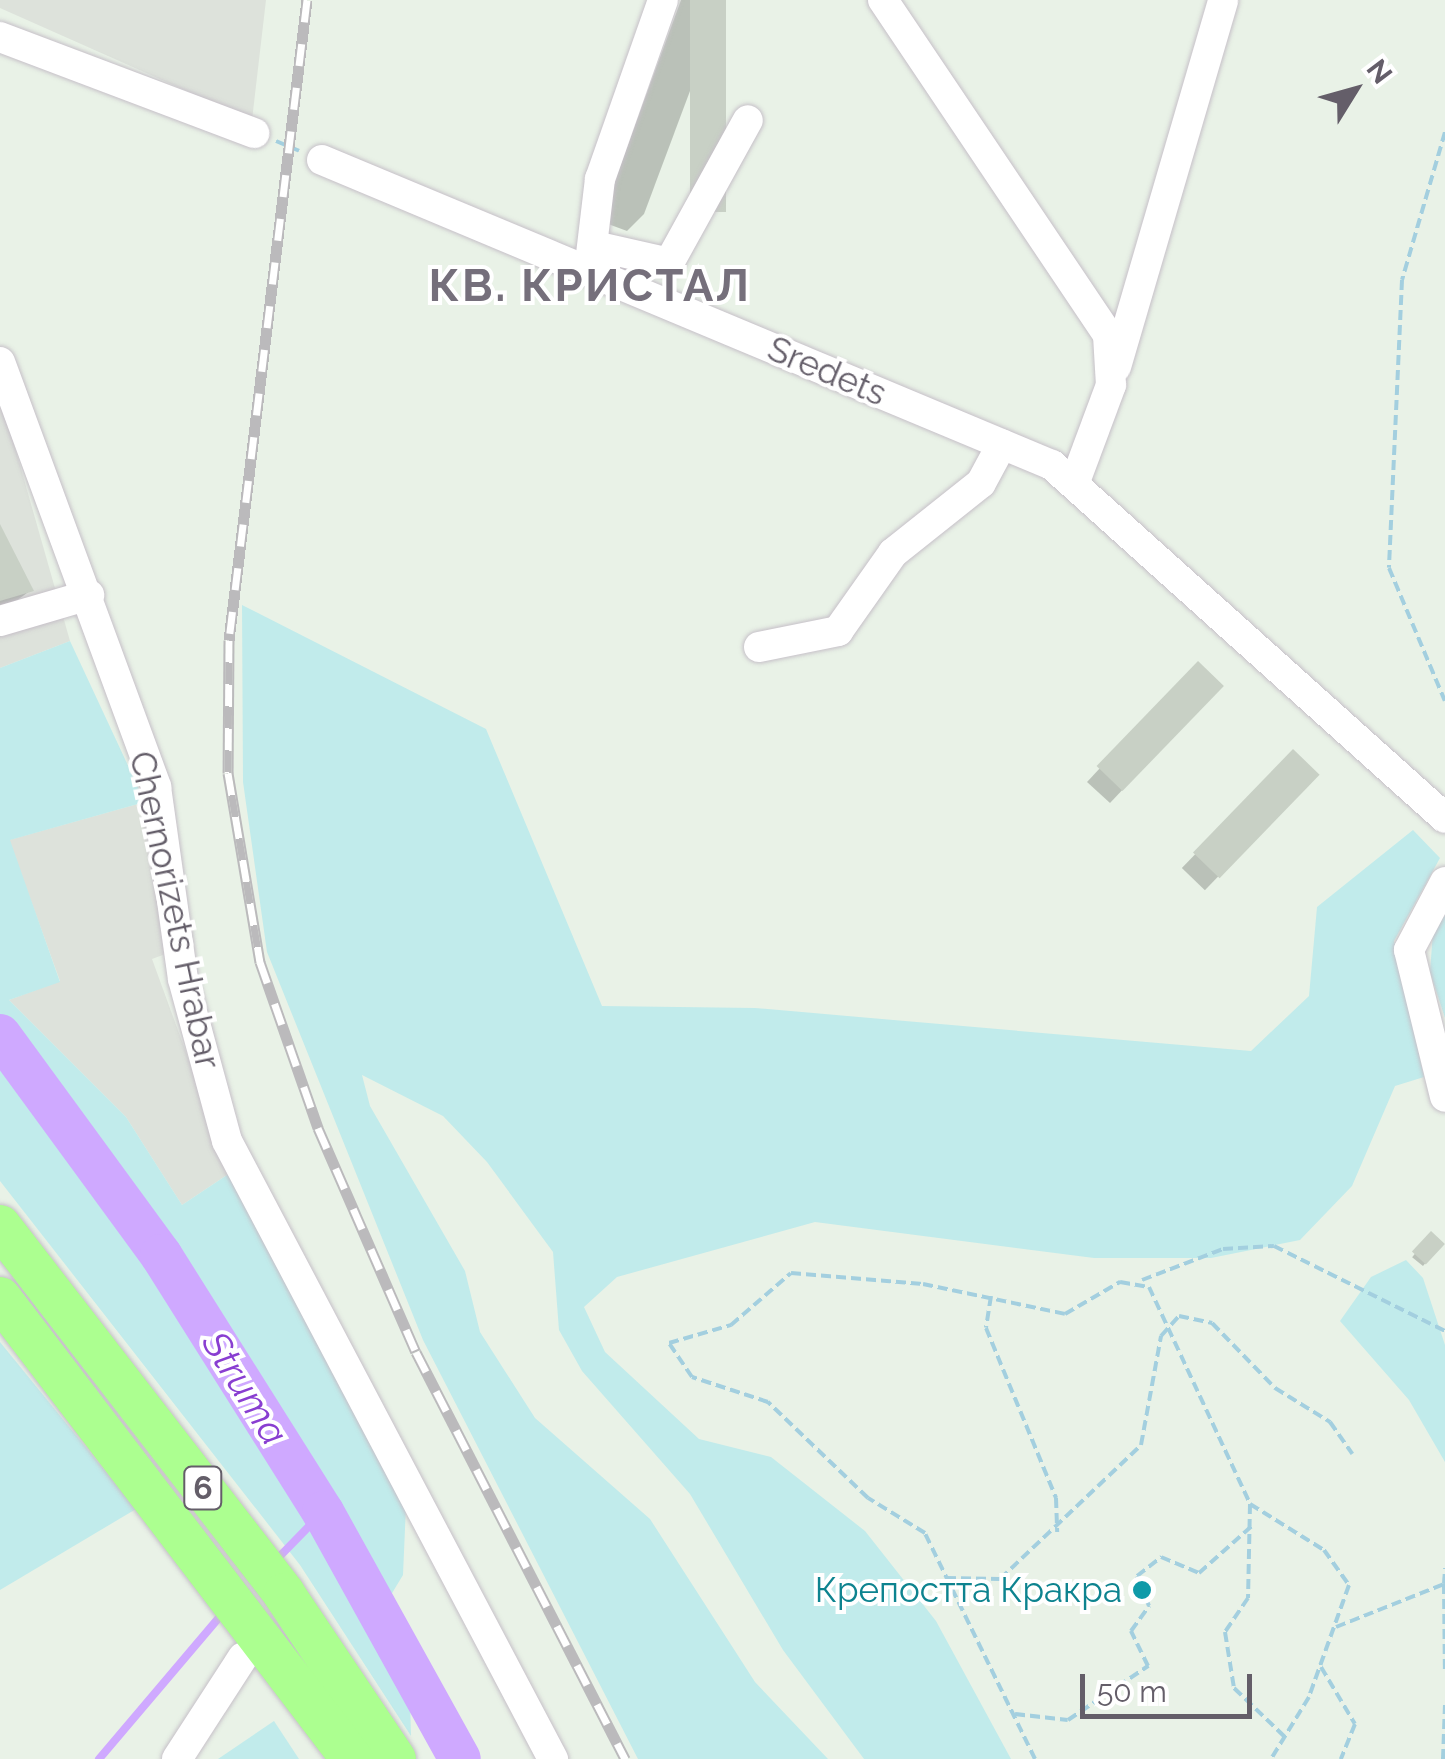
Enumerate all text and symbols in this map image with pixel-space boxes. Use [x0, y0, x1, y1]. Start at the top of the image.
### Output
north arrow [1305, 40, 1405, 140]
text: N [1360, 53, 1399, 90]
district label: КВ. КРИСТАЛ [429, 259, 751, 313]
street label: Sredets [762, 327, 892, 415]
street label: Chernorizets Hrabar [121, 748, 229, 1072]
water label: Struma [193, 1323, 297, 1453]
road number: 6 [183, 1461, 223, 1515]
place label: Крепостта Кракра [815, 1569, 1122, 1611]
marker: Крепостта Кракра [1131, 1579, 1153, 1601]
scale bar [1085, 1654, 1258, 1716]
text: 50 m [1097, 1674, 1167, 1709]

